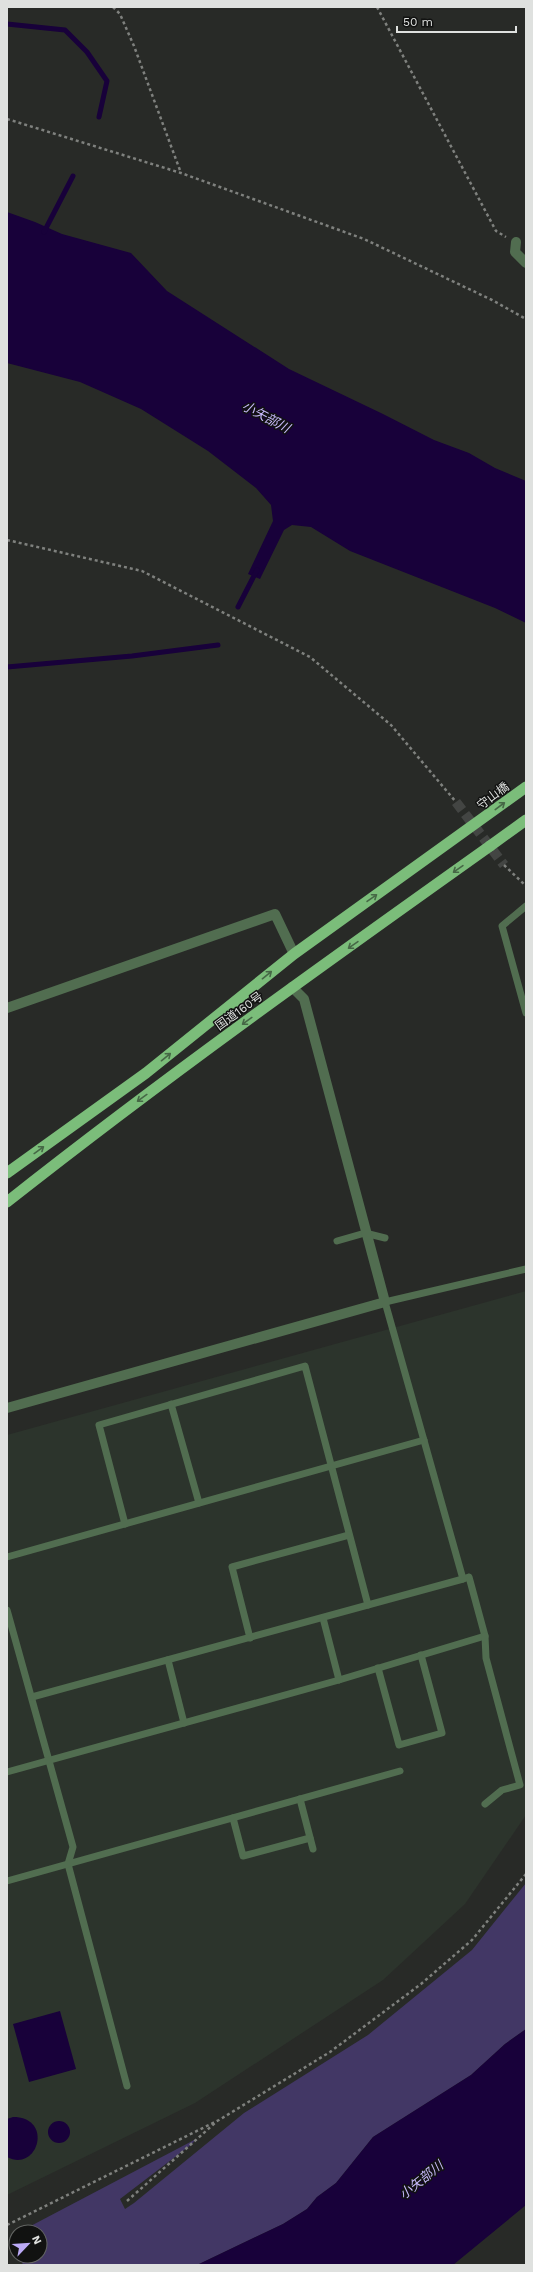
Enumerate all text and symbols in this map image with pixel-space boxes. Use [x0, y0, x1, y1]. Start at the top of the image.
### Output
scale bar [397, 8, 516, 34]
text: 50 m [403, 15, 433, 29]
water label: 小矢部川 [240, 398, 294, 437]
street label: 守山橋 [474, 780, 512, 812]
one-way arrow [495, 802, 506, 811]
one-way arrow [453, 865, 464, 873]
one-way arrow [366, 894, 377, 902]
one-way arrow [347, 940, 358, 949]
one-way arrow [262, 971, 273, 979]
street label: 国道160号 [212, 989, 266, 1033]
one-way arrow [242, 1017, 253, 1025]
one-way arrow [161, 1052, 171, 1061]
one-way arrow [137, 1094, 148, 1102]
one-way arrow [33, 1146, 44, 1154]
water label: 小矢部川 [396, 2157, 447, 2202]
north arrow [8, 2224, 48, 2264]
text: N [29, 2234, 44, 2246]

